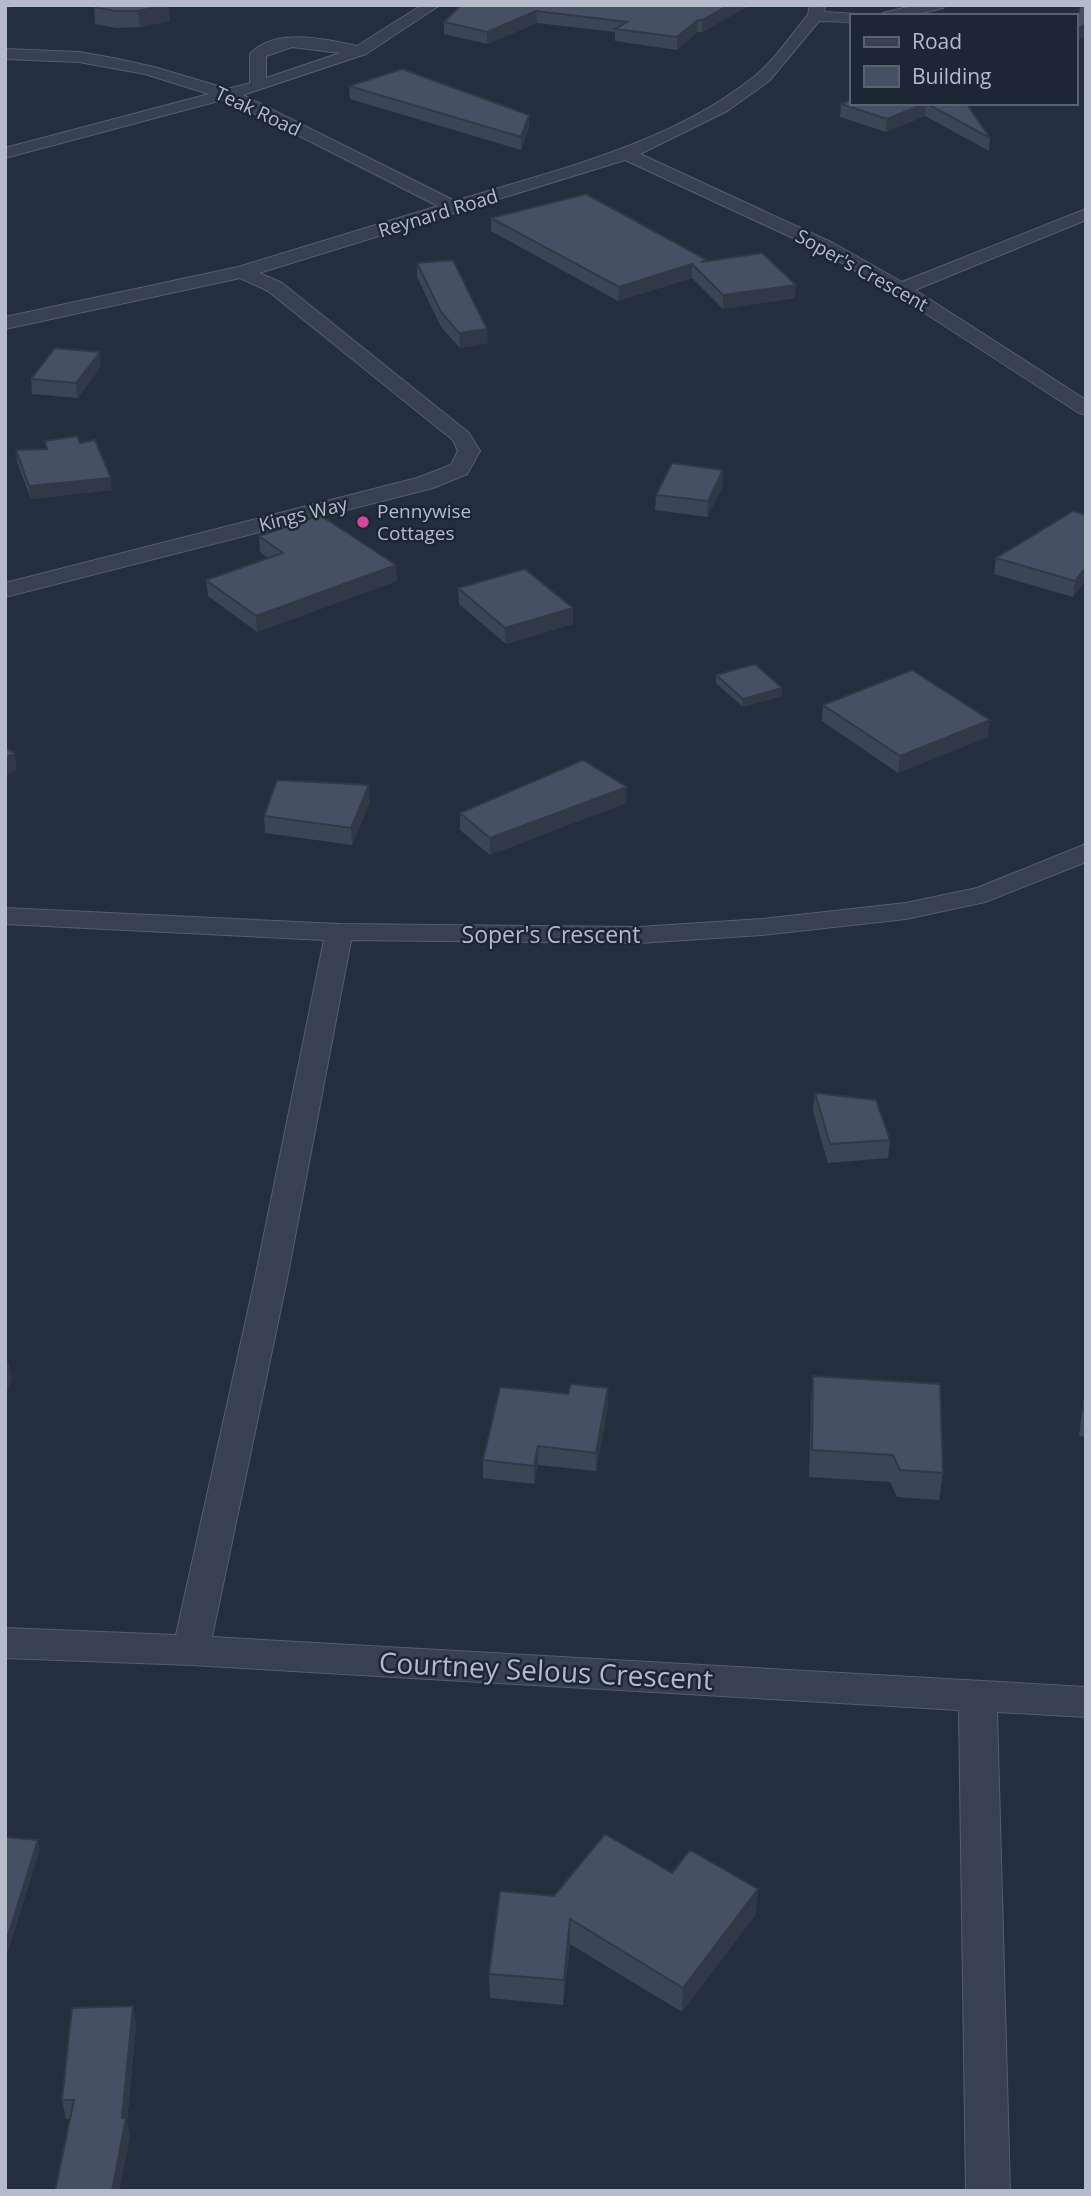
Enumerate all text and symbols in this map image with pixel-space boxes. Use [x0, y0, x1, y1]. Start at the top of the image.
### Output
legend [850, 14, 1077, 105]
text: Road [912, 27, 962, 55]
text: Building [912, 62, 991, 90]
street label: Teak Road [211, 80, 305, 142]
street label: Reynard Road [375, 182, 501, 244]
street label: Soper's Crescent [791, 223, 933, 317]
street label: Kings Way [256, 490, 350, 538]
place label: Pennywise Cottages [377, 498, 471, 546]
marker: Pennywise Cottages [355, 514, 371, 530]
street label: Soper's Crescent [462, 918, 640, 950]
street label: Courtney Selous Crescent [378, 1642, 714, 1698]

